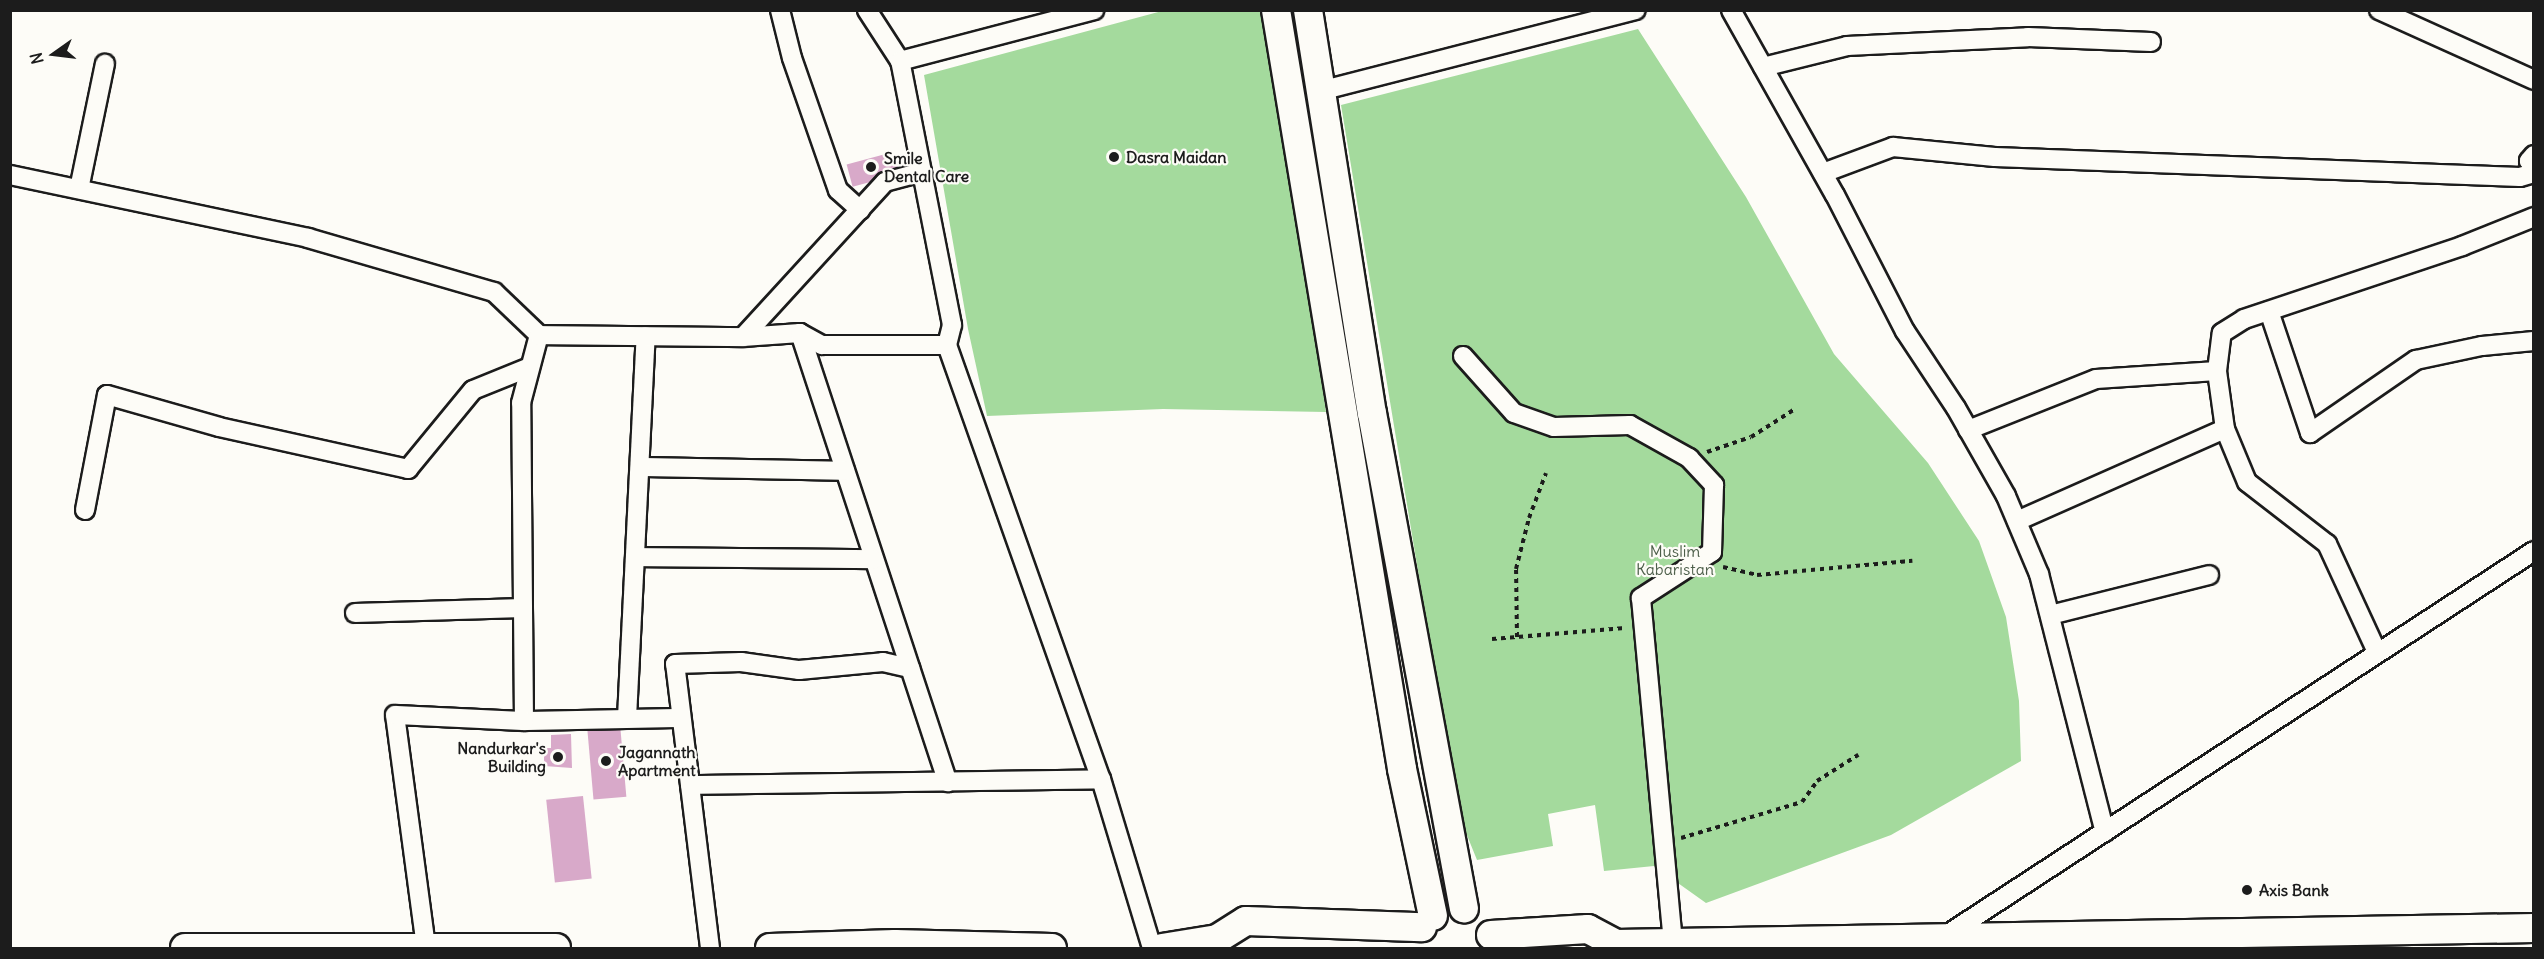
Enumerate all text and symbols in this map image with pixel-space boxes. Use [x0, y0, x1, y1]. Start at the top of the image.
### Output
north arrow [24, 24, 84, 84]
text: N [25, 51, 48, 66]
place label: Dasra Maidan [1126, 147, 1226, 167]
place label: Smile Dental Care [884, 148, 969, 186]
marker: Dasra Maidan [1107, 150, 1121, 164]
marker: Smile Dental Care [862, 158, 880, 176]
park label: Muslim Kabaristan [1636, 541, 1714, 579]
place label: Nandurkar's Building [457, 738, 546, 776]
place label: Jagannath Apartment [618, 742, 696, 780]
marker: Nandurkar's Building [551, 750, 565, 764]
marker: Jagannath Apartment [599, 754, 613, 768]
place label: Axis Bank [2259, 880, 2329, 900]
marker: Axis Bank [2240, 883, 2254, 897]

